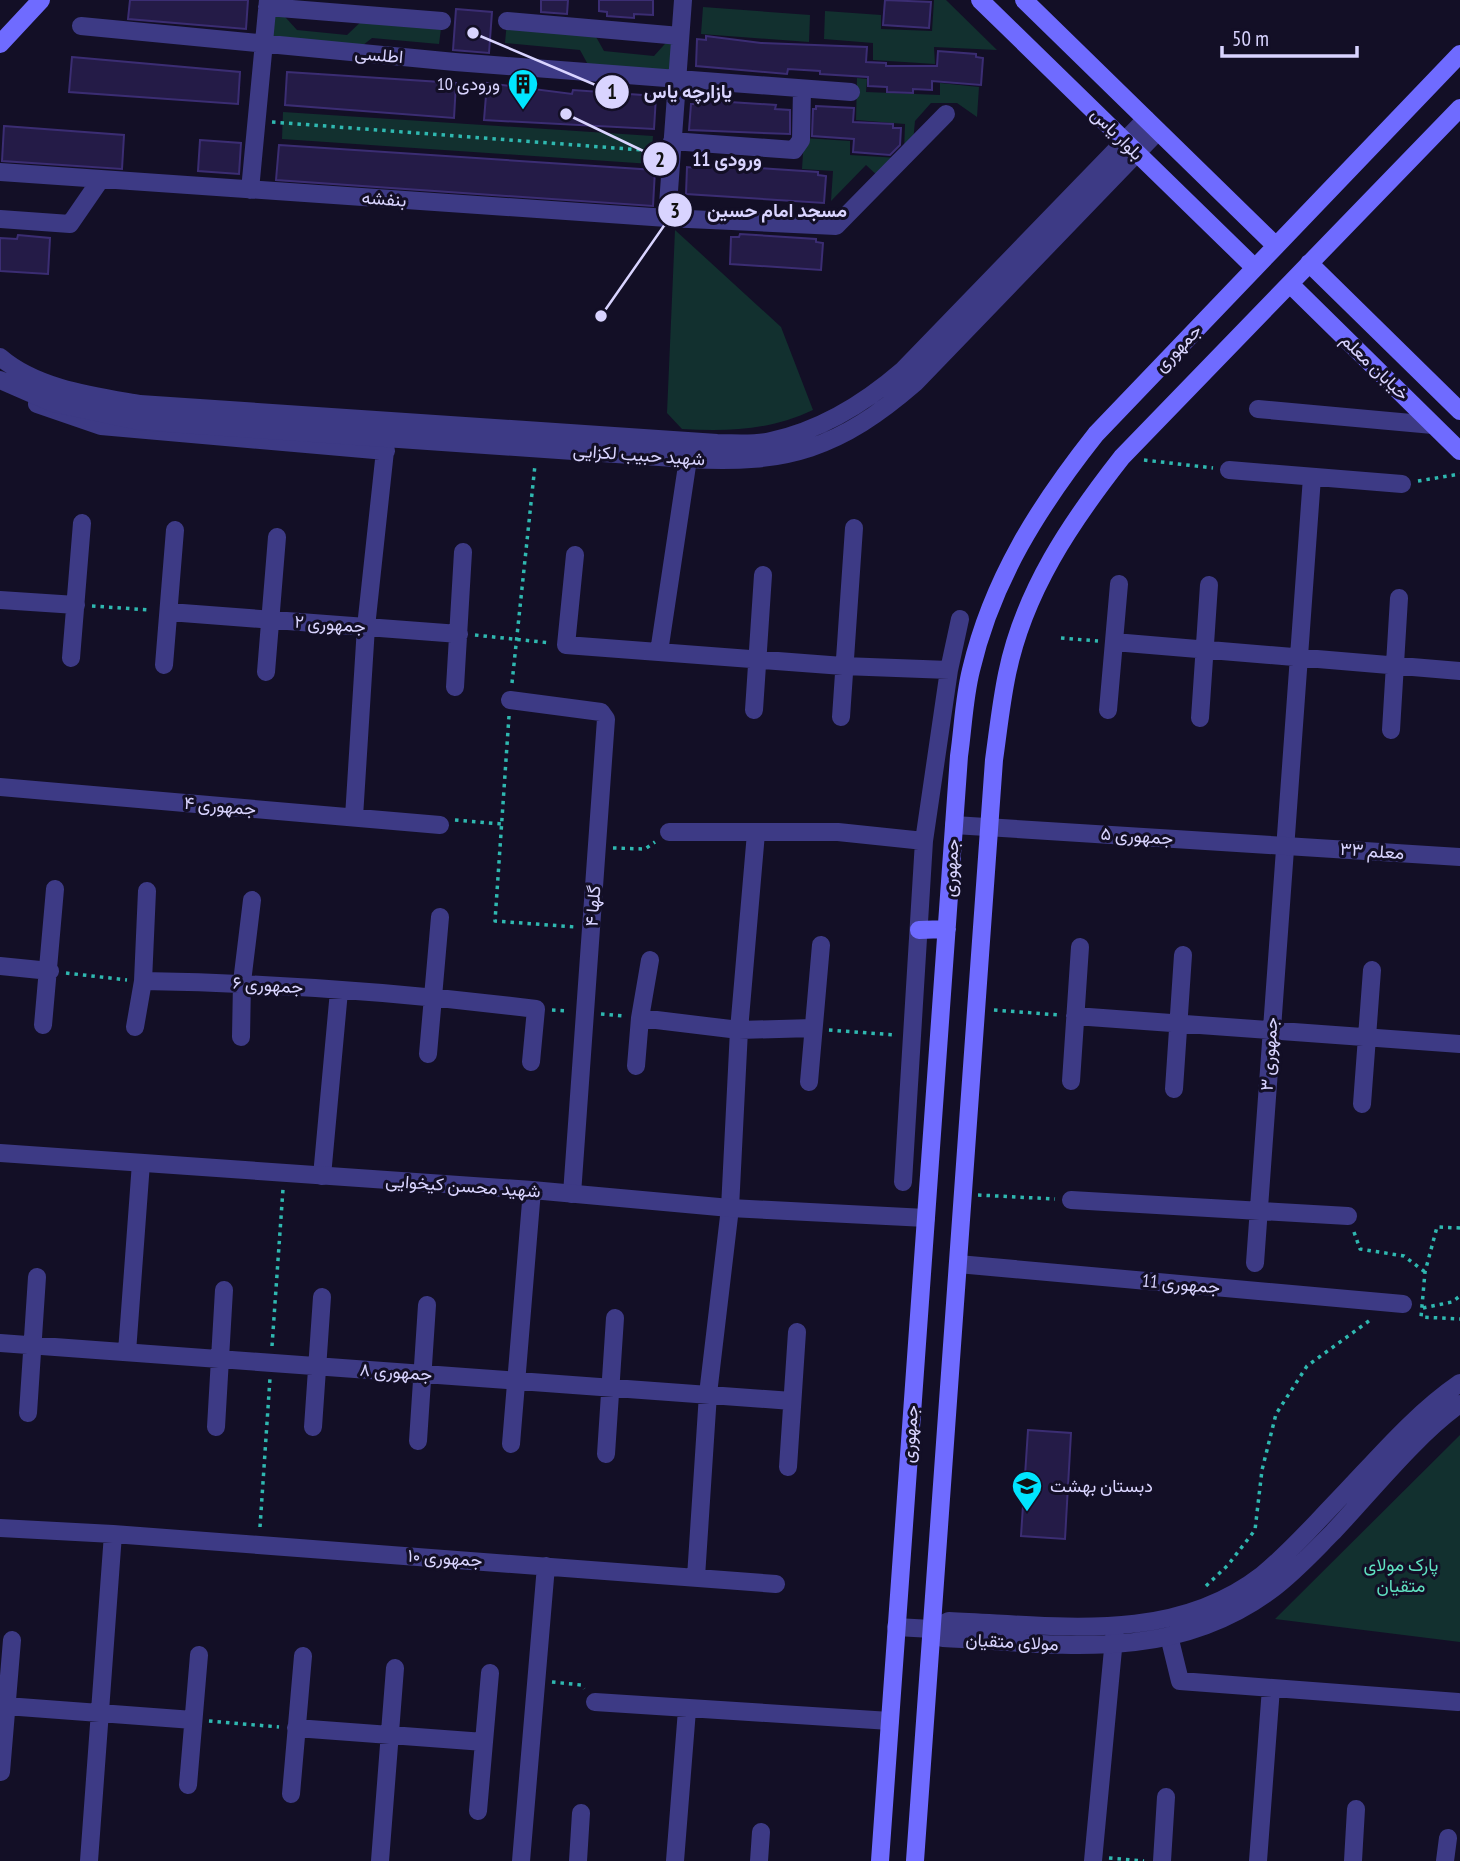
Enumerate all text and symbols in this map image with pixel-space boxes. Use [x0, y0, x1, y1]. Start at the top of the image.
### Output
scale bar [1222, 14, 1357, 58]
text: 50 m [1232, 25, 1269, 52]
street label: اطلسی [354, 41, 404, 68]
building icon: ورودی 10 [506, 67, 540, 111]
place label: ورودی 10 [437, 72, 500, 95]
callout: یازارچه یاس [594, 72, 746, 112]
text: 1 [607, 78, 617, 105]
text: یازارچه یاس [644, 79, 732, 105]
street label: بلوار یاس [1086, 103, 1148, 165]
callout: ورودی 11 [643, 139, 775, 179]
text: 2 [655, 146, 665, 173]
text: ورودی 11 [692, 147, 762, 172]
street label: بنفشه [361, 185, 407, 212]
callout: مسجد امام حسین [658, 190, 861, 230]
text: 3 [670, 197, 680, 224]
text: مسجد امام حسین [707, 198, 847, 223]
street label: جمهوری [1149, 319, 1206, 377]
street label: خیابان معلم [1336, 328, 1414, 406]
street label: شهید حبیب لکزایی [572, 438, 706, 471]
street label: جمهوری ۲ [294, 610, 366, 637]
street label: جمهوری ۴ [183, 791, 257, 820]
street label: جمهوری ۵ [1100, 821, 1174, 850]
street label: معلم ۳۳ [1339, 837, 1405, 865]
street label: جمهوری [937, 838, 964, 898]
street label: گلها ۴ [580, 884, 605, 927]
street label: جمهوری ۶ [232, 971, 304, 998]
street label: جمهوری ۳ [1254, 1016, 1283, 1092]
street label: شهید محسن کیخوایی [385, 1169, 541, 1202]
street label: جمهوری 11 [1141, 1269, 1221, 1298]
street label: جمهوری ۸ [359, 1357, 433, 1386]
street label: جمهوری [896, 1404, 923, 1464]
school or university icon: دبستان بهشت [1010, 1469, 1044, 1513]
place label: دبستان بهشت [1050, 1474, 1153, 1497]
street label: جمهوری ۱۰ [407, 1543, 483, 1572]
park label: پارک مولای متقیان [1364, 1553, 1438, 1597]
street label: مولای متقیان [965, 1628, 1059, 1655]

